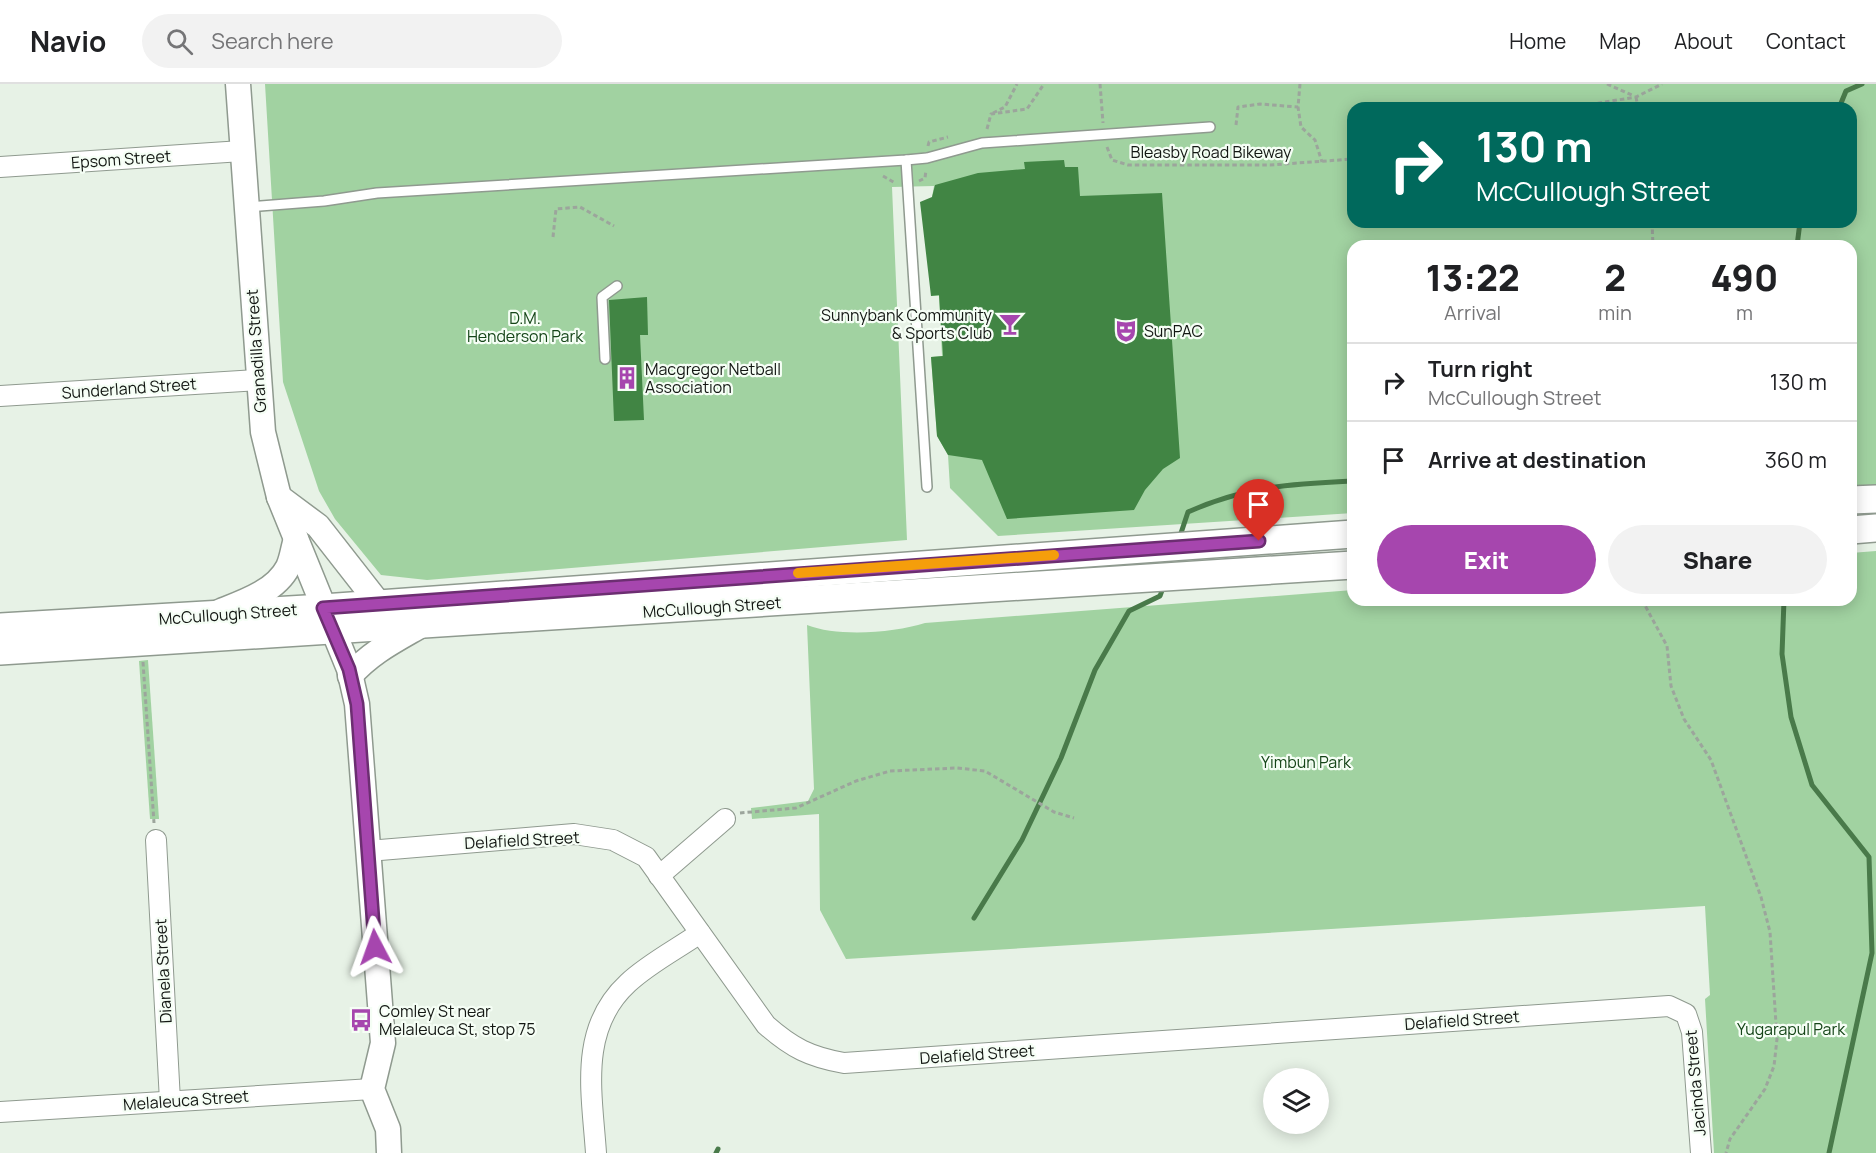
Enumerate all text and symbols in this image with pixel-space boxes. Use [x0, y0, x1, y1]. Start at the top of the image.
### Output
search box [142, 14, 562, 68]
text: Navio [30, 22, 106, 60]
icon: search [163, 25, 196, 58]
text: Search here [211, 26, 334, 56]
text: Home [1509, 27, 1566, 55]
text: Map [1599, 27, 1641, 55]
text: About [1674, 27, 1733, 55]
text: Contact [1766, 27, 1846, 55]
text: 130 m [1476, 117, 1593, 175]
icon: right [1377, 126, 1455, 204]
street label: Bleasby Road Bikeway [1131, 141, 1292, 163]
street label: Epsom Street [70, 145, 172, 173]
text: McCullough Street [1476, 172, 1710, 209]
text: 13:22 [1426, 253, 1520, 302]
text: 2 [1604, 253, 1626, 302]
text: 490 [1711, 253, 1778, 302]
street label: Granadilla Street [241, 288, 271, 414]
text: Arrival [1444, 299, 1501, 326]
text: min [1598, 299, 1632, 326]
text: m [1736, 299, 1753, 326]
place label: Sunnybank Community & Sports Club [821, 304, 993, 344]
park label: D.M. Henderson Park [467, 307, 584, 347]
bar icon: Sunnybank Community & Sports Club [997, 311, 1023, 337]
theatre icon: SunPAC [1113, 318, 1139, 344]
place label: SunPAC [1144, 320, 1203, 342]
text: Turn right [1428, 354, 1533, 384]
place label: Macgregor Netball Association [645, 358, 781, 398]
building icon: Macgregor Netball Association [614, 365, 640, 391]
icon: right [1377, 366, 1410, 399]
text: 130 m [1770, 367, 1827, 397]
street label: Sunderland Street [61, 372, 197, 404]
text: McCullough Street [1428, 384, 1602, 411]
icon: arrive [1377, 444, 1410, 477]
text: Arrive at destination [1428, 445, 1646, 475]
text: 360 m [1765, 445, 1827, 475]
pin [1233, 479, 1284, 541]
icon: arrive [1242, 488, 1275, 521]
button: Exit [1377, 525, 1596, 594]
button: Share [1608, 525, 1827, 594]
street label: McCullough Street [642, 591, 782, 623]
street label: McCullough Street [158, 598, 298, 630]
park label: Yimbun Park [1261, 751, 1352, 773]
street label: Delafield Street [464, 826, 580, 854]
position arrow [343, 915, 407, 979]
street label: Dianela Street [149, 918, 177, 1024]
place label: Comley St near Melaleuca St, stop 75 [379, 1000, 536, 1040]
street label: Delafield Street [1404, 1005, 1520, 1035]
bus stop icon: Comley St near Melaleuca St, stop 75 [348, 1007, 374, 1033]
park label: Yugarapul Park [1737, 1018, 1846, 1040]
street label: Jacinda Street [1679, 1029, 1711, 1137]
street label: Delafield Street [919, 1039, 1035, 1069]
map controls [1263, 1068, 1329, 1134]
button: layers [1263, 1068, 1329, 1134]
street label: Melaleuca Street [122, 1085, 250, 1115]

